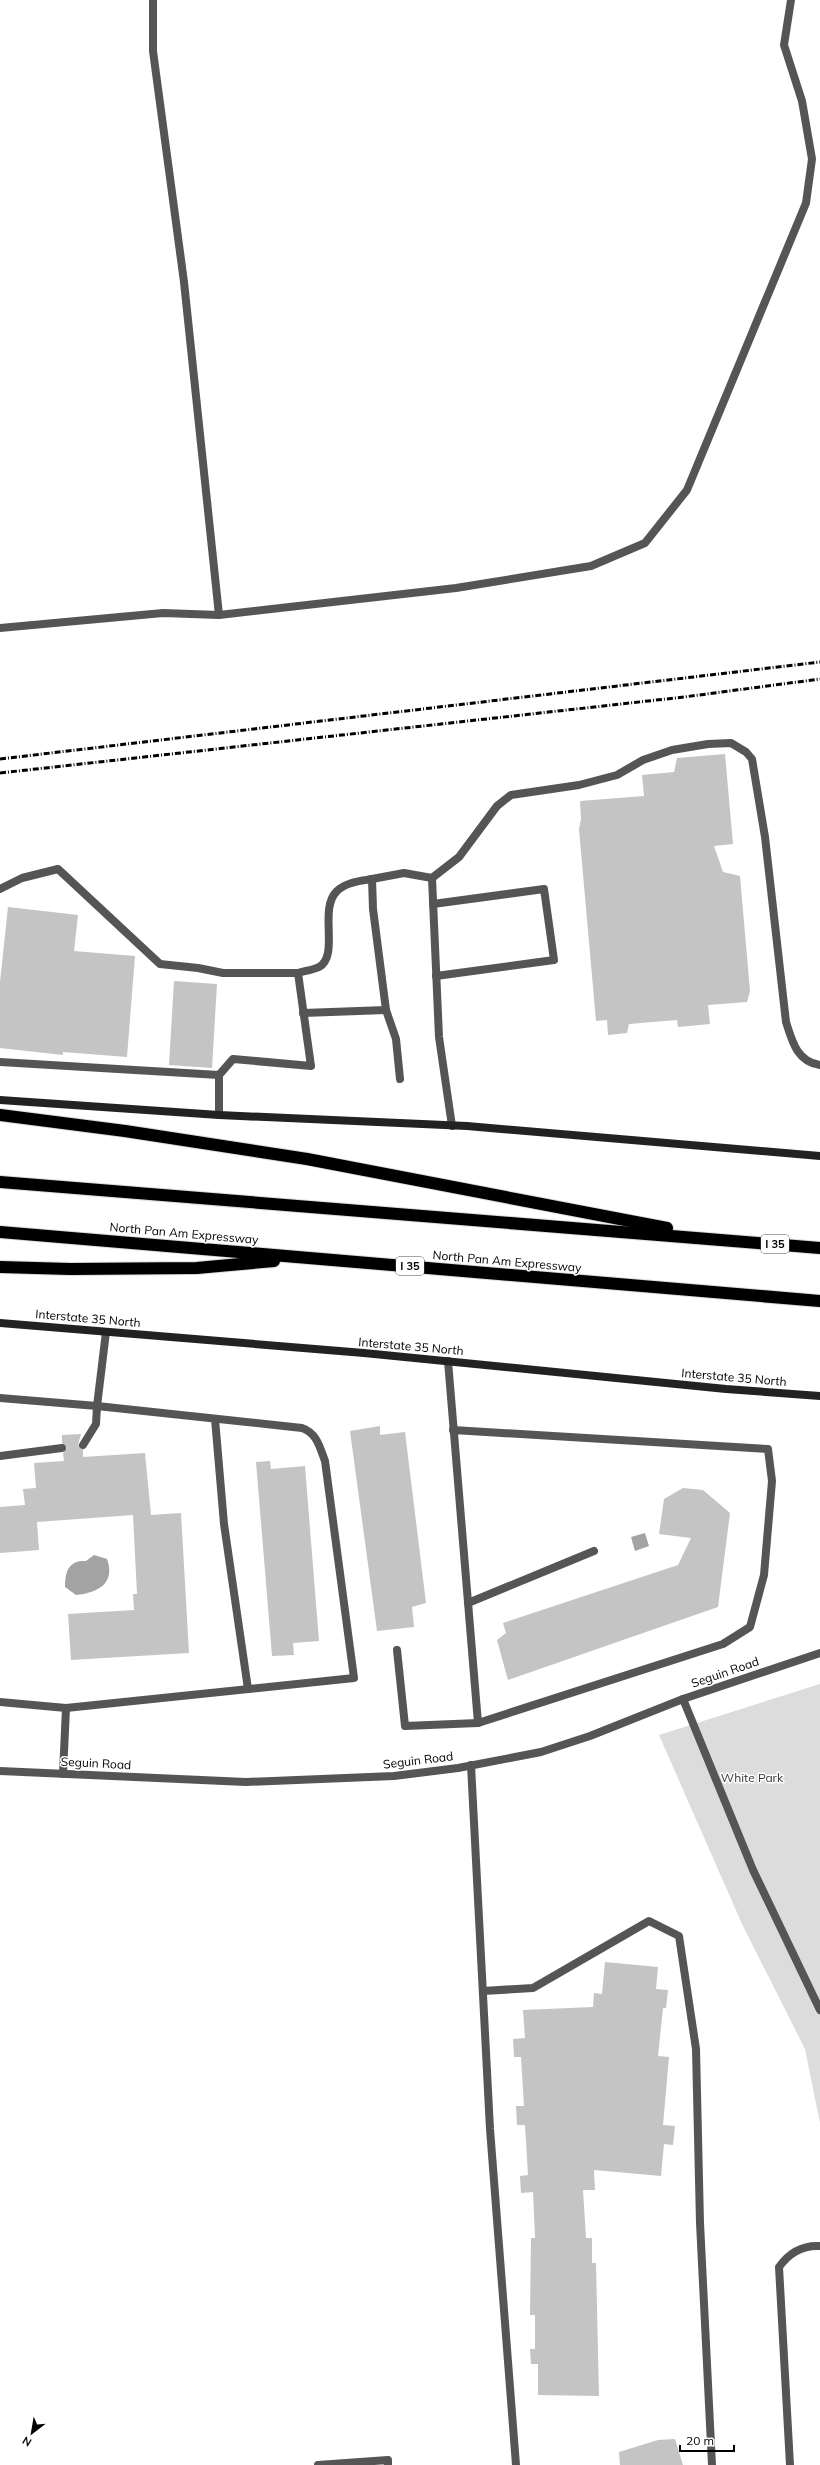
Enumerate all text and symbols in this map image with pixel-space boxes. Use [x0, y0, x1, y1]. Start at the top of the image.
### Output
street label: North Pan Am Expressway [109, 1219, 260, 1247]
road number: I 35 [761, 1235, 789, 1253]
street label: North Pan Am Expressway [432, 1247, 583, 1275]
road number: I 35 [396, 1257, 424, 1275]
street label: Interstate 35 North [35, 1306, 141, 1330]
street label: Interstate 35 North [358, 1334, 464, 1358]
street label: Interstate 35 North [681, 1365, 787, 1389]
street label: Seguin Road [689, 1653, 761, 1691]
street label: Seguin Road [382, 1748, 454, 1772]
street label: Seguin Road [60, 1754, 132, 1772]
park label: White Park [721, 1770, 784, 1785]
north arrow [12, 2413, 52, 2453]
scale bar [680, 2427, 734, 2453]
text: N [20, 2433, 34, 2450]
text: 20 m [686, 2433, 714, 2448]

